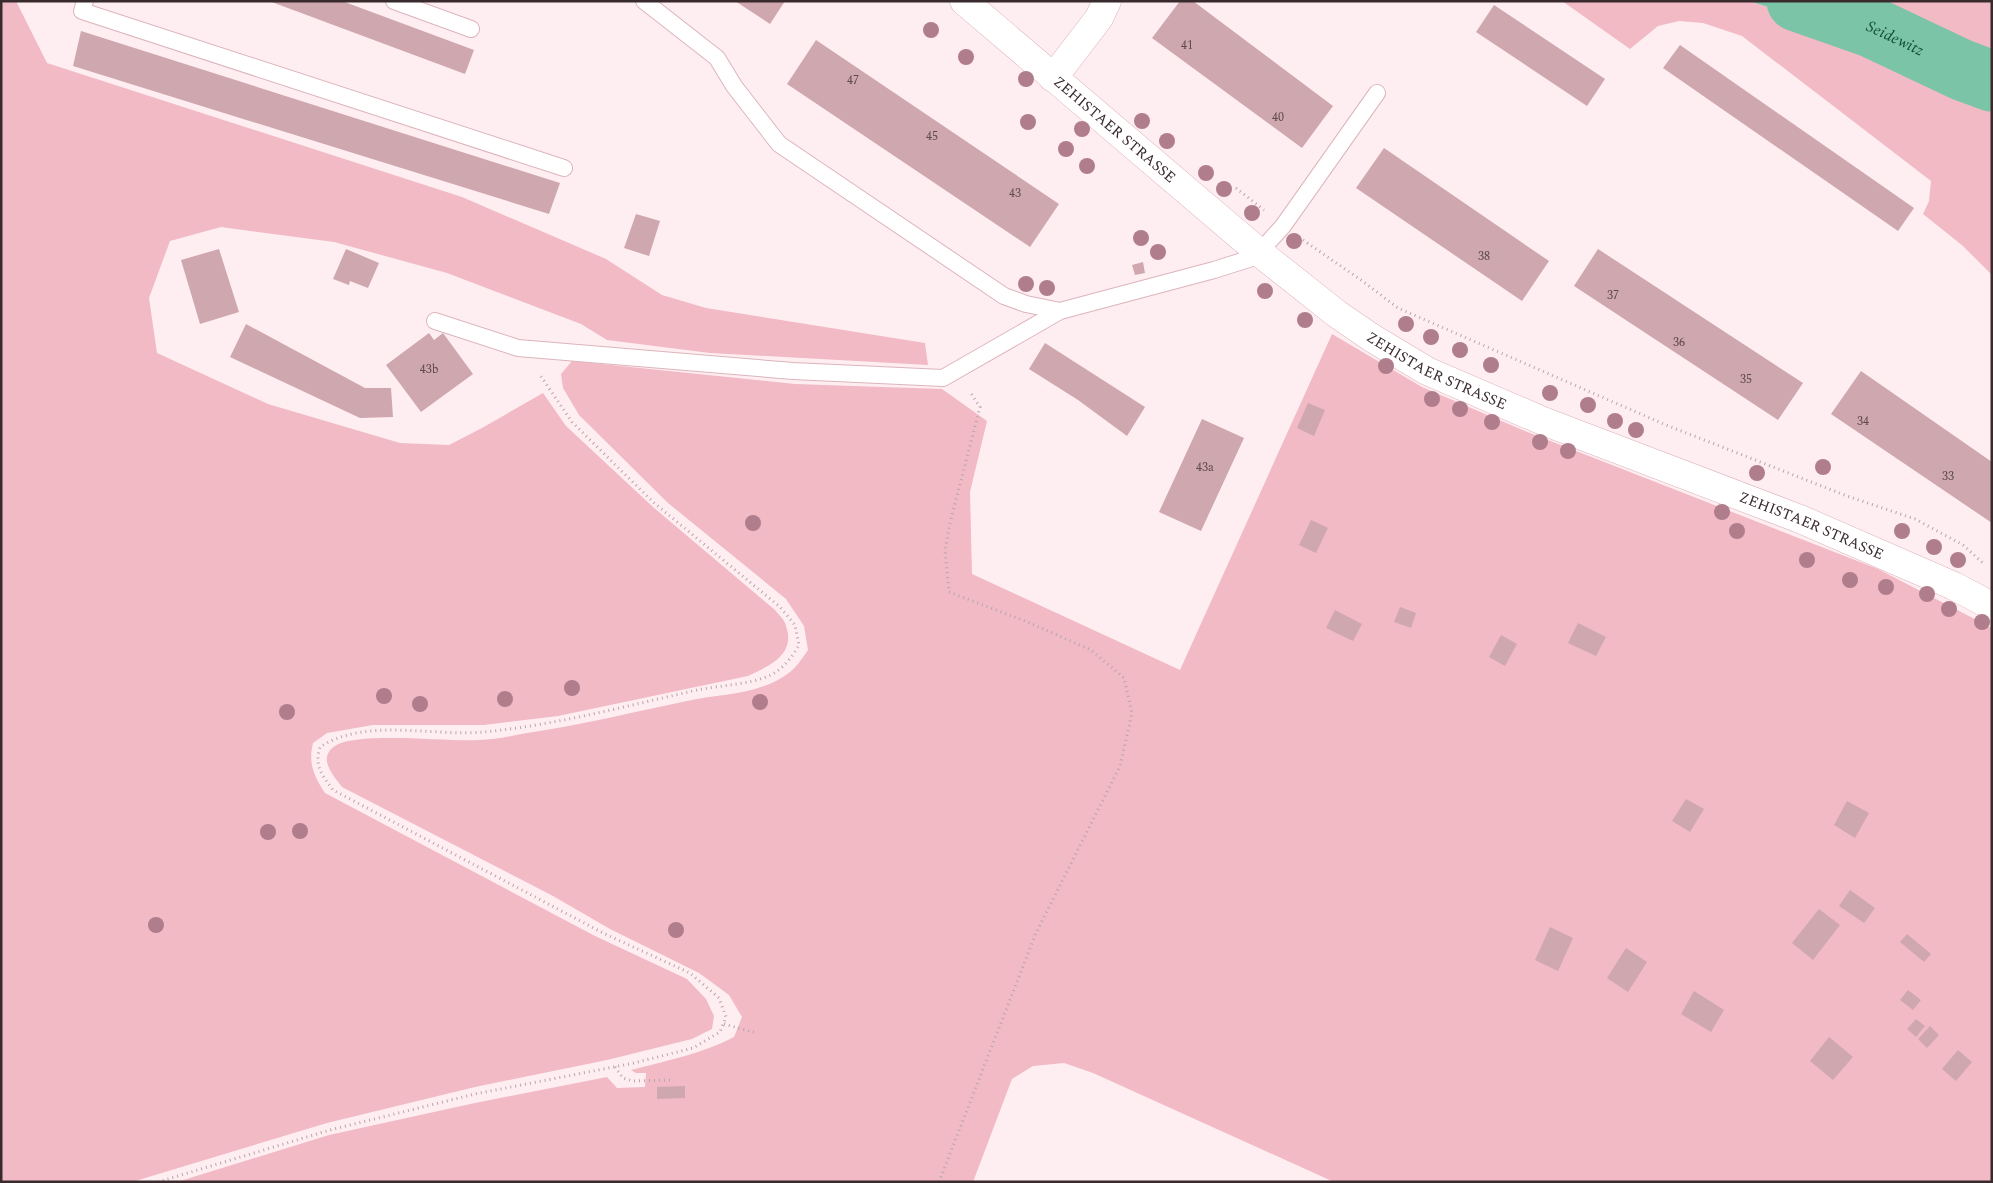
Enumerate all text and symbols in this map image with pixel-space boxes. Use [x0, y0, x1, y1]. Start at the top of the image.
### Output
water label: Seidewitz [1863, 14, 1928, 62]
house number: 41 [1181, 36, 1193, 55]
street label: ZEHISTAER STRASSE [1048, 70, 1181, 188]
house number: 47 [847, 71, 859, 90]
house number: 40 [1272, 108, 1284, 127]
house number: 45 [926, 127, 938, 146]
house number: 43 [1009, 184, 1021, 203]
house number: 38 [1478, 247, 1490, 266]
house number: 37 [1607, 286, 1619, 305]
street label: ZEHISTAER STRASSE [1361, 326, 1510, 416]
house number: 36 [1673, 333, 1685, 352]
house number: 43b [420, 360, 439, 379]
house number: 35 [1740, 370, 1752, 389]
house number: 34 [1857, 412, 1869, 431]
house number: 43a [1196, 458, 1214, 477]
house number: 33 [1942, 467, 1954, 486]
street label: ZEHISTAER STRASSE [1736, 485, 1888, 566]

